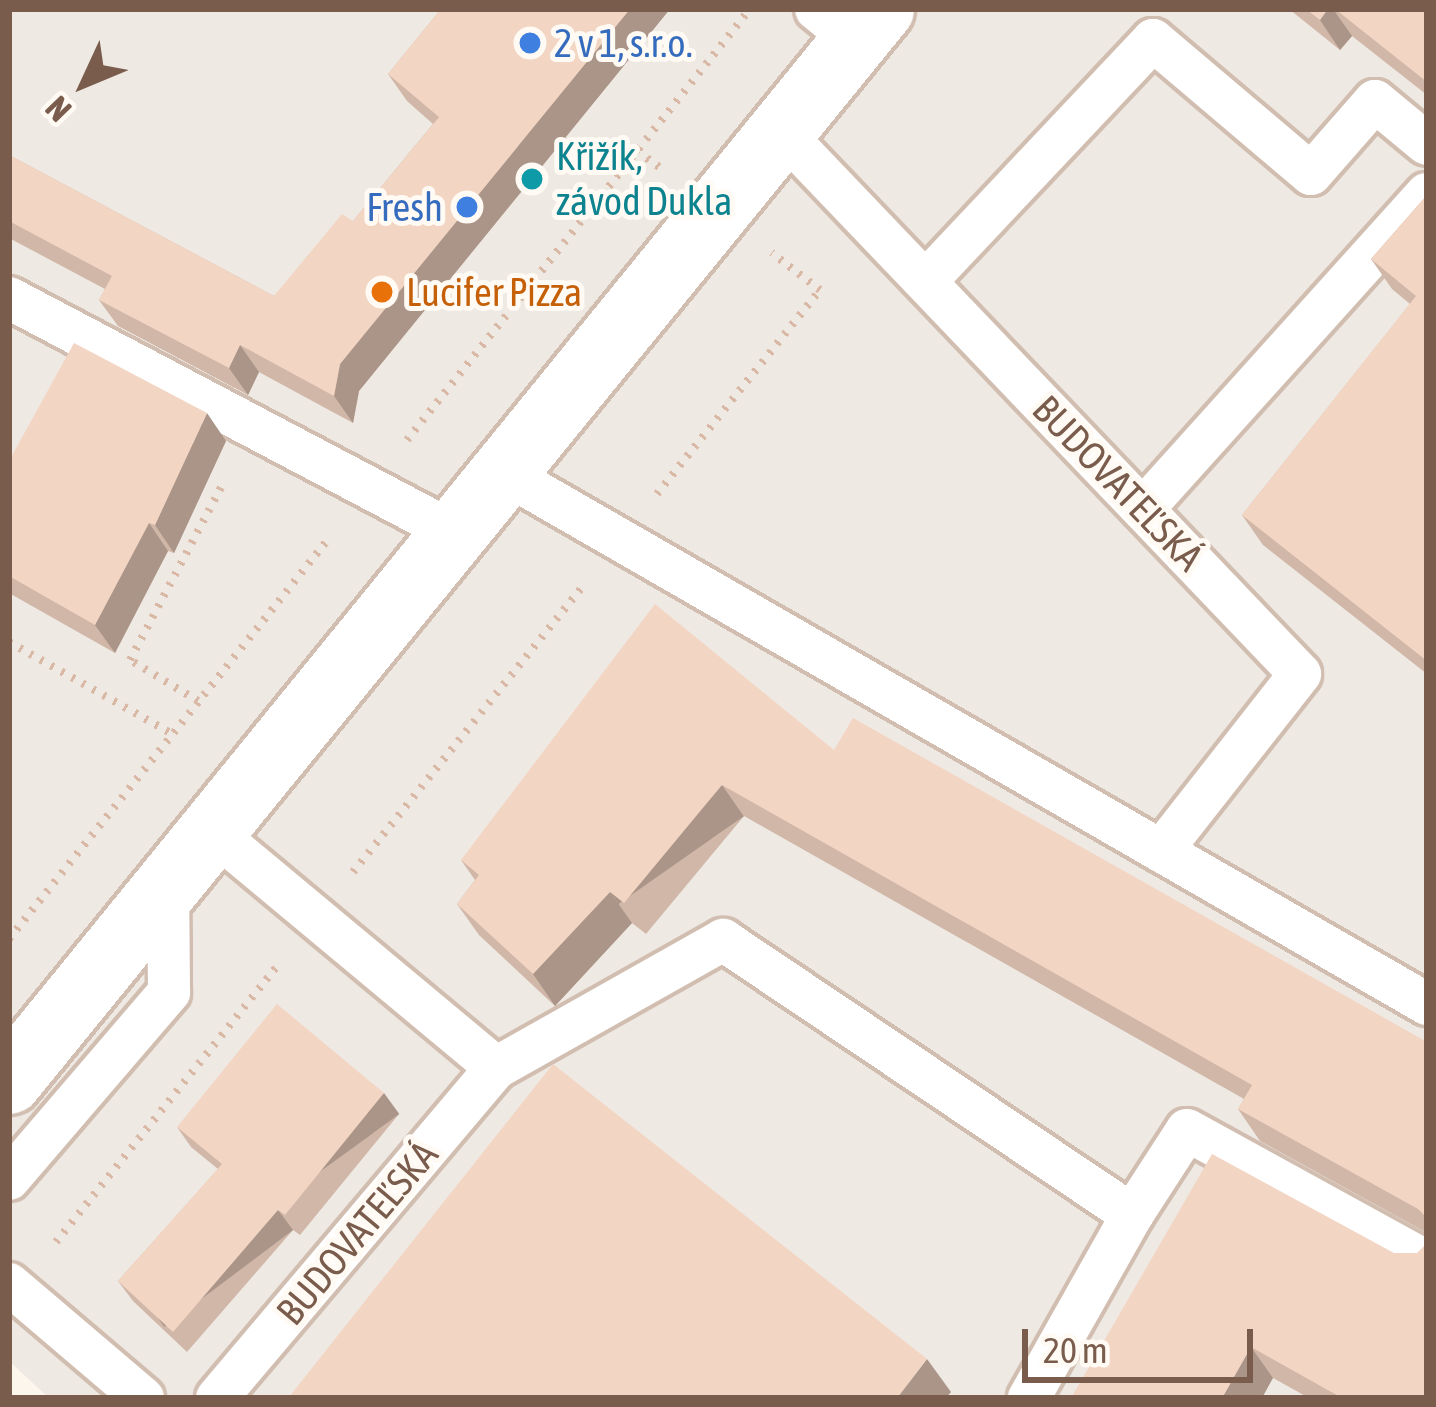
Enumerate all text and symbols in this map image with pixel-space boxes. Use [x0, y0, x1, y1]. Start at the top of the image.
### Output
place label: 2 v 1, s.r.o. [554, 20, 693, 66]
north arrow [24, 24, 144, 144]
marker: 2 v 1, s.r.o. [517, 30, 543, 56]
text: N [38, 89, 79, 129]
place label: Křižík, závod Dukla [556, 134, 732, 225]
marker: Křižík, závod Dukla [519, 166, 545, 192]
place label: Fresh [366, 184, 443, 230]
marker: Fresh [454, 194, 480, 220]
place label: Lucifer Pizza [406, 269, 582, 315]
marker: Lucifer Pizza [369, 279, 395, 305]
street label: BUDOVATEĽSKÁ [1023, 386, 1213, 580]
street label: BUDOVATEĽSKÁ [267, 1132, 447, 1334]
scale bar [1028, 1305, 1259, 1379]
text: 20 m [1043, 1329, 1108, 1371]

